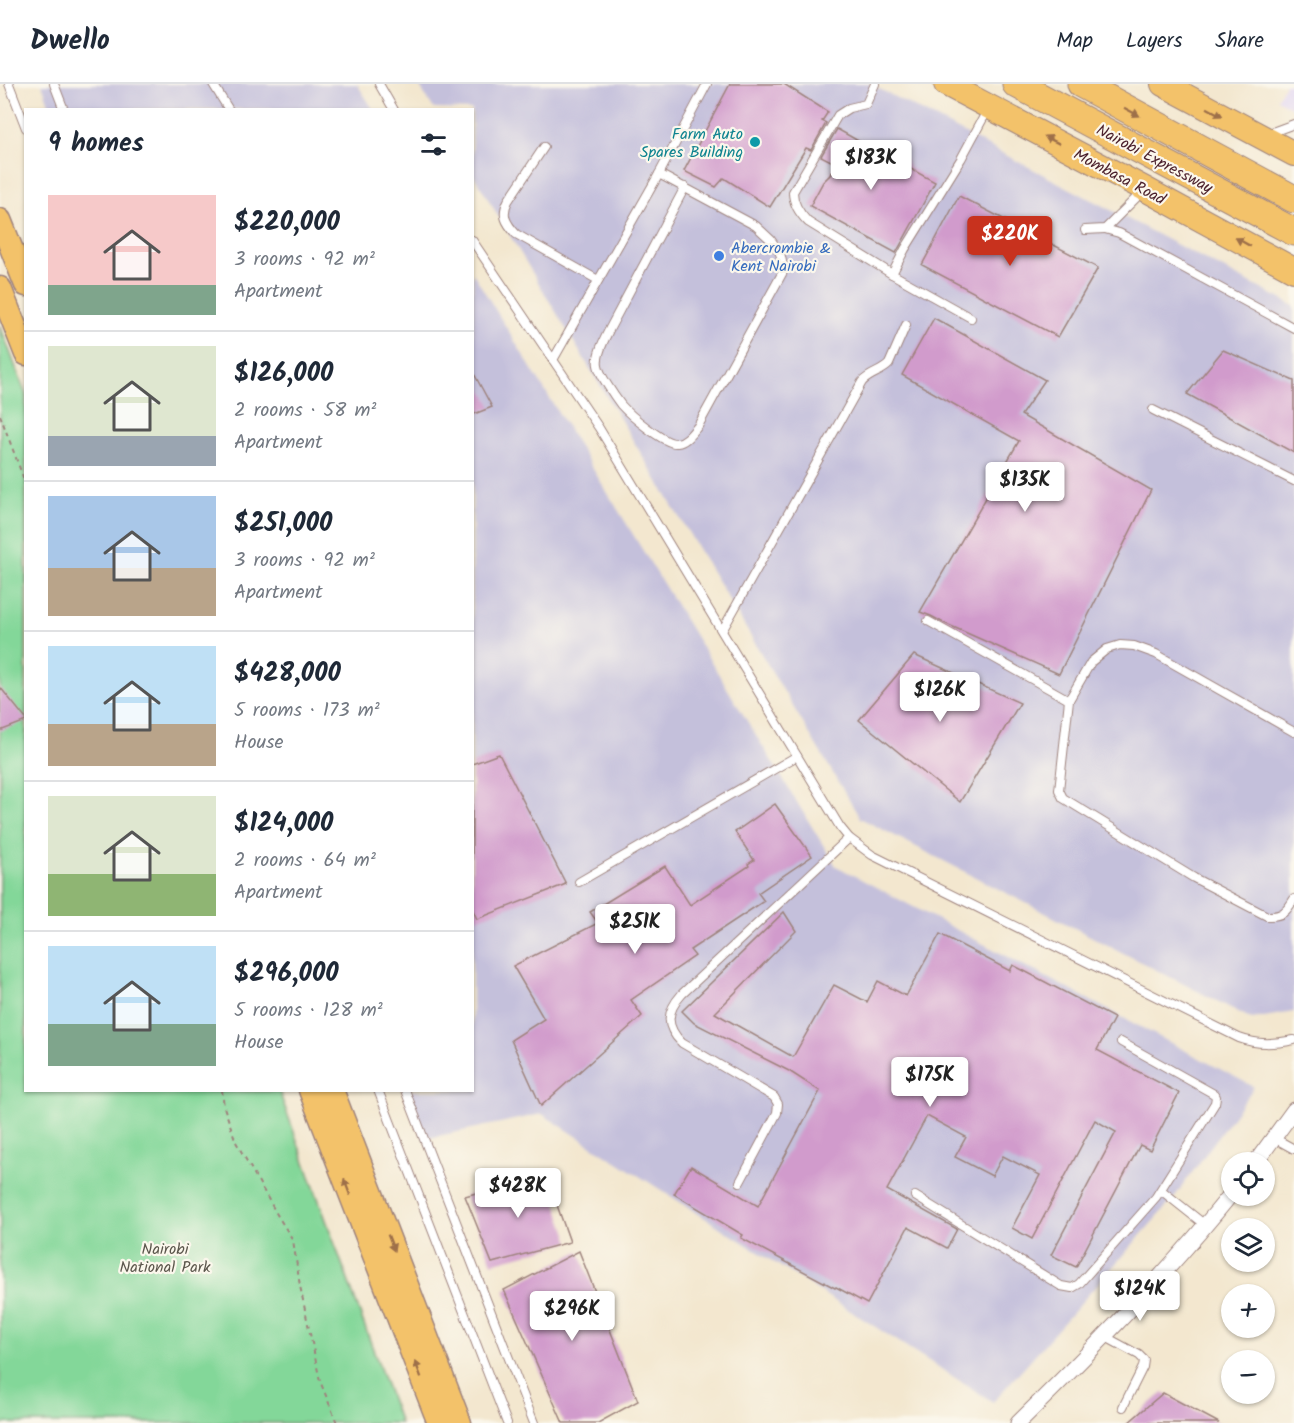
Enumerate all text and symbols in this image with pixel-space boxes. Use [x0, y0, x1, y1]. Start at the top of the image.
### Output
text: Dwello [30, 19, 110, 64]
text: Map [1056, 25, 1093, 58]
text: Layers [1126, 25, 1182, 58]
text: Share [1215, 25, 1264, 58]
one-way arrow [1124, 107, 1141, 117]
one-way arrow [1207, 107, 1224, 117]
street label: Nairobi Expressway [1091, 118, 1218, 201]
place label: Farm Auto Spares Building [640, 122, 743, 165]
text: 9 homes [48, 123, 144, 165]
icon: filters [417, 128, 450, 161]
marker: Farm Auto Spares Building [748, 135, 762, 149]
one-way arrow [1043, 135, 1060, 145]
pin: $183K [829, 140, 913, 191]
street label: Mombasa Road [1069, 142, 1171, 213]
text: $183K [845, 143, 897, 175]
text: $220,000 [234, 202, 340, 244]
pin: $220K [968, 216, 1052, 267]
icon: home [96, 219, 168, 291]
text: $220K [981, 219, 1039, 251]
place label: Abercrombie & Kent Nairobi [731, 236, 831, 279]
one-way arrow [1234, 237, 1251, 247]
text: 3 rooms · 92 m² [234, 244, 375, 276]
marker: Abercrombie & Kent Nairobi [712, 249, 726, 263]
text: Apartment [234, 276, 323, 308]
text: $126,000 [234, 353, 333, 395]
icon: home [96, 370, 168, 442]
text: 2 rooms · 58 m² [234, 395, 376, 427]
text: Apartment [234, 427, 323, 459]
pin: $135K [983, 462, 1067, 513]
text: $135K [1000, 465, 1050, 497]
text: $251,000 [234, 503, 332, 545]
icon: home [96, 520, 168, 592]
text: 3 rooms · 92 m² [234, 545, 375, 577]
text: Apartment [234, 577, 323, 609]
text: $428,000 [234, 653, 341, 695]
icon: home [96, 670, 168, 742]
pin: $126K [898, 672, 982, 723]
text: $126K [914, 675, 966, 707]
text: 5 rooms · 173 m² [234, 695, 380, 727]
text: House [234, 727, 284, 759]
text: $124,000 [234, 803, 333, 845]
icon: home [96, 820, 168, 892]
text: 2 rooms · 64 m² [234, 845, 376, 877]
text: Apartment [234, 877, 323, 909]
pin: $251K [593, 904, 677, 955]
text: $251K [609, 907, 661, 939]
text: $296,000 [234, 953, 339, 995]
icon: home [96, 970, 168, 1042]
text: 5 rooms · 128 m² [234, 995, 383, 1027]
text: House [234, 1027, 284, 1059]
pin: $175K [888, 1057, 972, 1108]
text: $175K [905, 1060, 955, 1092]
map controls [1221, 1152, 1275, 1404]
button: locate [1221, 1152, 1275, 1206]
pin: $428K [476, 1168, 560, 1219]
text: $428K [489, 1171, 547, 1203]
one-way arrow [342, 1178, 351, 1196]
button: layers [1221, 1218, 1275, 1272]
one-way arrow [387, 1234, 396, 1252]
park label: Nairobi National Park [120, 1237, 211, 1280]
pin: $124K [1098, 1271, 1182, 1322]
text: $124K [1114, 1274, 1166, 1306]
button: + [1221, 1284, 1275, 1338]
pin: $296K [530, 1291, 614, 1342]
text: $296K [544, 1294, 600, 1326]
button: − [1221, 1350, 1275, 1404]
one-way arrow [413, 1359, 423, 1377]

